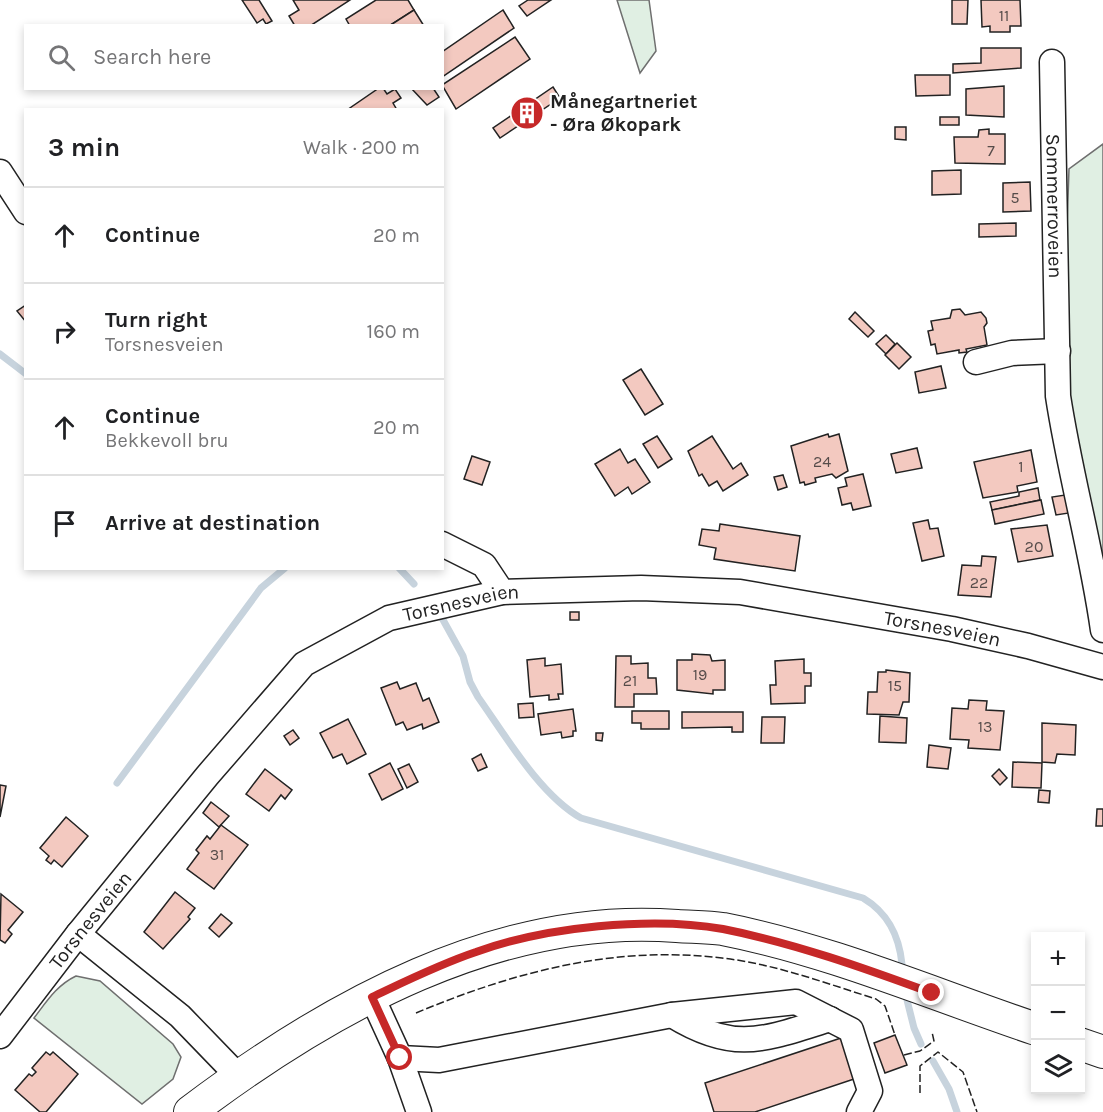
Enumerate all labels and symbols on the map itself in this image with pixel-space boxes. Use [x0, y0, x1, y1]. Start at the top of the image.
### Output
house number: 11 [999, 6, 1009, 25]
place label: Månegartneriet - Øra Økopark [550, 90, 697, 136]
building icon: Månegartneriet - Øra Økopark [509, 95, 545, 131]
street label: Sommerroveien [1042, 133, 1067, 279]
house number: 7 [987, 141, 995, 160]
house number: 5 [1010, 188, 1020, 207]
house number: 24 [813, 452, 831, 471]
house number: 1 [1018, 457, 1024, 476]
house number: 20 [1025, 537, 1043, 556]
house number: 22 [970, 573, 988, 592]
street label: Torsnesveien [401, 580, 520, 626]
street label: Torsnesveien [882, 606, 1003, 651]
house number: 19 [693, 665, 707, 684]
house number: 21 [623, 671, 637, 690]
house number: 15 [888, 676, 902, 695]
house number: 13 [978, 717, 992, 736]
house number: 31 [210, 845, 224, 864]
street label: Torsnesveien [44, 866, 136, 973]
route end [918, 979, 944, 1005]
route start [386, 1044, 412, 1070]

